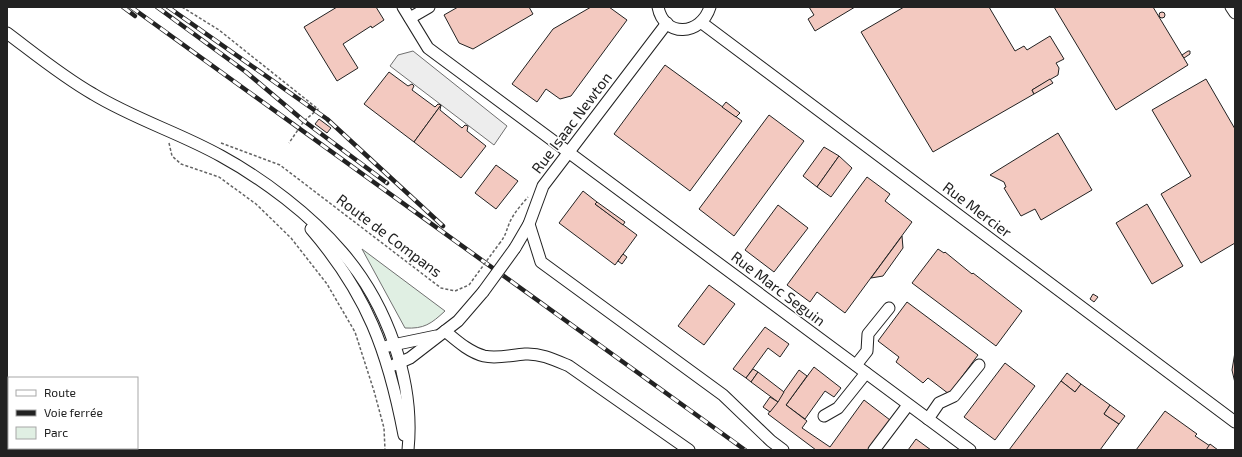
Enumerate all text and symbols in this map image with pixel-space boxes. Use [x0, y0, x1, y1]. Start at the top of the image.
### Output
street label: Rue Isaac Newton [527, 68, 615, 176]
street label: Rue Mercier [940, 178, 1016, 241]
street label: Route de Compans [334, 190, 446, 281]
street label: Rue Marc Seguin [728, 247, 829, 329]
legend [8, 377, 138, 449]
text: Route [44, 385, 76, 399]
text: Voie ferrée [44, 405, 103, 419]
text: Parc [44, 425, 68, 439]

